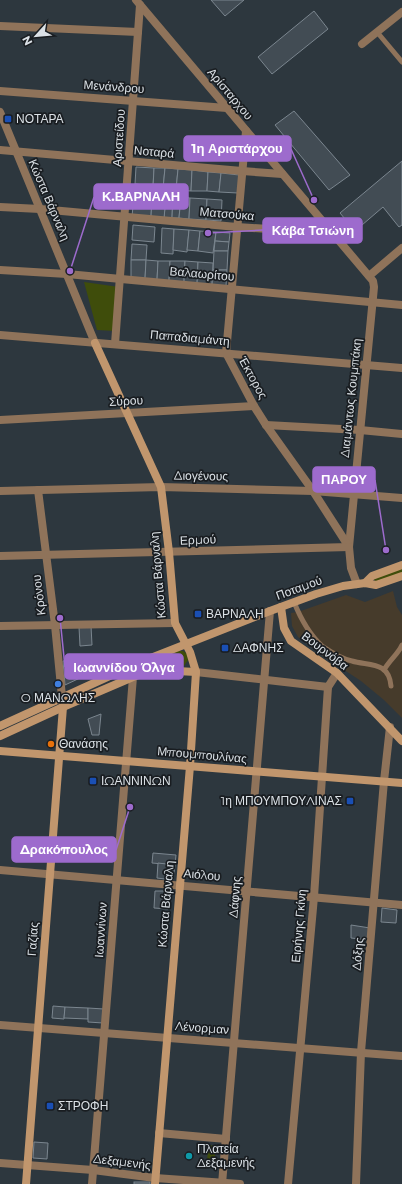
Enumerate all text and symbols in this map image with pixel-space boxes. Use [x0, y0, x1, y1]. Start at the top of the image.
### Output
north arrow [16, 16, 56, 56]
text: N [19, 33, 35, 48]
street label: Αρίσταρχου [204, 65, 256, 123]
street label: Μενάνδρου [83, 77, 145, 96]
street label: Αριστείδου [109, 109, 128, 167]
place label: ΝΟΤΑΡΑ [16, 111, 64, 126]
marker: ΝΟΤΑΡΑ [3, 114, 13, 124]
callout: 1η Αριστάρχου [184, 136, 291, 161]
text: 1η Αριστάρχου [191, 140, 283, 156]
street label: Νοταρά [133, 142, 175, 161]
street label: Κώστα Βάρναλη [26, 157, 73, 243]
callout: Κ.ΒΑΡΝΑΛΗ [94, 184, 188, 209]
text: Κ.ΒΑΡΝΑΛΗ [102, 188, 180, 204]
street label: Ματσούκα [199, 204, 255, 223]
callout: Κάβα Τσιώνη [263, 218, 362, 243]
text: Κάβα Τσιώνη [272, 222, 354, 238]
street label: Βαλαωρίτου [169, 263, 235, 284]
street label: Παπαδιαμάντη [150, 327, 231, 348]
street label: Διαμάντως Κουμπάκη [337, 338, 364, 458]
street label: Έκτορος [235, 353, 271, 402]
street label: Σύρου [109, 392, 143, 409]
callout: ΠΑΡΟΥ [313, 467, 375, 492]
street label: Διογένους [174, 468, 229, 483]
text: ΠΑΡΟΥ [321, 471, 367, 487]
street label: Κώστα Βάρναλη [146, 531, 169, 619]
street label: Ερμού [180, 531, 216, 548]
street label: Ποταμού [274, 572, 324, 603]
street label: Κρόνου [29, 574, 48, 616]
place label: ΒΑΡΝΑΛΗ [206, 606, 264, 621]
marker: ΒΑΡΝΑΛΗ [193, 609, 203, 619]
street label: Βουρνόβα [299, 628, 352, 673]
place label: ΔΑΦΝΗΣ [233, 640, 284, 655]
marker: ΔΑΦΝΗΣ [220, 643, 230, 653]
callout: Ιωαννίδου Όλγα [65, 654, 183, 679]
text: Ιωαννίδου Όλγα [73, 659, 175, 675]
marker: O ΜΑΝΩΛΗΣ [53, 679, 63, 689]
place label: O ΜΑΝΩΛΗΣ [21, 690, 95, 705]
place label: Θανάσης [59, 736, 108, 751]
marker: Θανάσης [46, 739, 56, 749]
street label: Μπουμπουλίνας [157, 743, 248, 766]
place label: ΙΩΑΝΝΙΝΩΝ [101, 773, 171, 788]
marker: ΙΩΑΝΝΙΝΩΝ [88, 776, 98, 786]
place label: 1η ΜΠΟΥΜΠΟΥΛΙΝΑΣ [221, 793, 342, 808]
marker: 1η ΜΠΟΥΜΠΟΥΛΙΝΑΣ [345, 796, 355, 806]
callout: Δρακόπουλος [12, 837, 116, 862]
text: Δρακόπουλος [19, 841, 108, 857]
street label: Κώστα Βάρναλη [154, 860, 177, 948]
street label: Αιόλου [183, 865, 221, 884]
street label: Δάφνης [225, 875, 244, 918]
street label: Ειρήνης Γκίνη [288, 889, 309, 963]
street label: Ιωαννίνων [91, 902, 110, 958]
street label: Γαζίας [24, 921, 41, 957]
street label: Δόξης [349, 937, 366, 971]
street label: Λένορμαν [174, 1018, 230, 1037]
place label: ΣΤΡΟΦΗ [58, 1098, 108, 1113]
marker: ΣΤΡΟΦΗ [45, 1101, 55, 1111]
place label: Πλατεία Δεξαμενής [197, 1141, 255, 1170]
street label: Δεξαμενής [92, 1151, 152, 1173]
marker: Πλατεία Δεξαμενής [184, 1151, 194, 1161]

